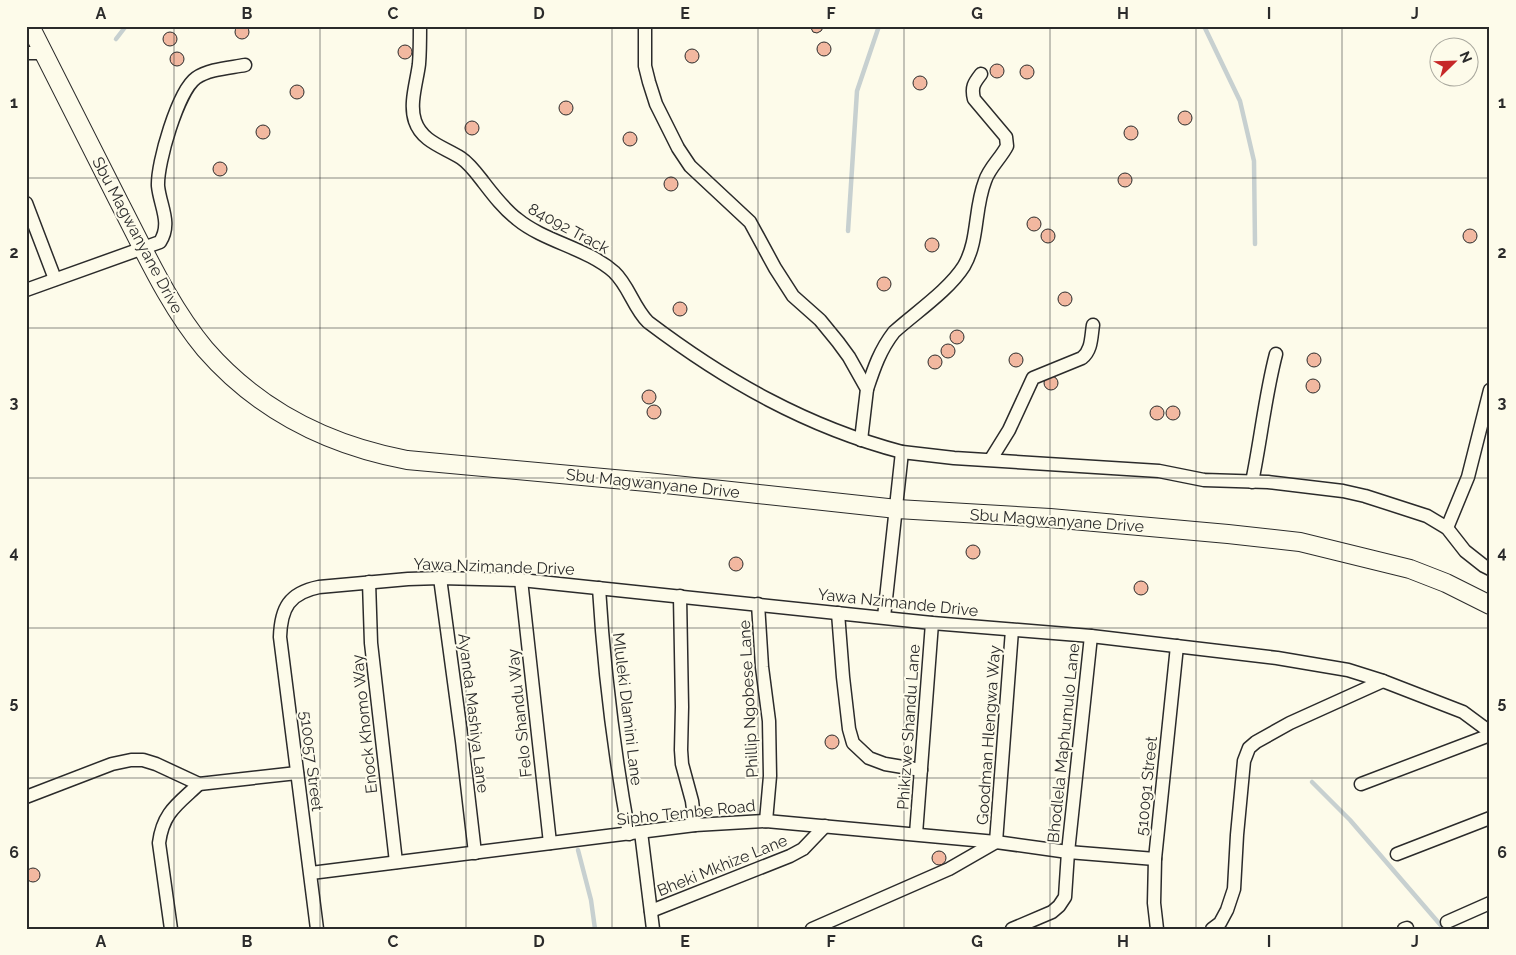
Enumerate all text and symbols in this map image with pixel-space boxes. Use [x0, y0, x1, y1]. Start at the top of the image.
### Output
text: A [96, 4, 107, 23]
text: B [242, 4, 253, 23]
text: C [388, 4, 399, 23]
text: D [533, 4, 545, 23]
text: E [680, 4, 690, 23]
text: F [826, 4, 836, 23]
text: G [971, 4, 983, 23]
text: H [1117, 4, 1129, 23]
text: I [1267, 4, 1271, 23]
text: J [1411, 4, 1419, 23]
north arrow [1428, 38, 1478, 88]
text: N [1457, 49, 1475, 65]
text: 1 [10, 93, 18, 112]
text: 1 [1498, 93, 1506, 112]
street label: Sbu Magwanyane Drive [88, 154, 187, 317]
street label: 84092 Track [525, 199, 613, 258]
text: 2 [9, 243, 19, 262]
text: 2 [1497, 243, 1507, 262]
text: 3 [10, 393, 19, 412]
text: 3 [1498, 393, 1507, 412]
street label: Sbu Magwanyane Drive [565, 465, 741, 502]
street label: Sbu Magwanyane Drive [969, 505, 1145, 536]
text: 4 [9, 543, 19, 562]
text: 4 [1497, 543, 1507, 562]
street label: Yawa Nzimande Drive [413, 554, 575, 579]
street label: Yawa Nzimande Drive [817, 585, 979, 620]
street label: Phillip Ngobese Lane [735, 620, 762, 778]
street label: Mluleki Dlamini Lane [609, 631, 646, 787]
street label: Ayanda Mashiya Lane [454, 632, 493, 794]
street label: Bhodlela Maphumulo Lane [1044, 642, 1083, 844]
street label: Phikizwe Shandu Lane [893, 643, 924, 811]
street label: Goodman Hlengwa Way [973, 644, 1004, 826]
street label: Felo Shandu Way [503, 647, 536, 778]
street label: Enock Khomo Way [348, 653, 381, 794]
text: 5 [10, 693, 19, 712]
text: 5 [1498, 693, 1507, 712]
street label: 510057 Street [296, 710, 327, 813]
street label: 510091 Street [1132, 735, 1161, 837]
street label: Sipho Tembe Road [616, 796, 756, 829]
street label: Bheki Mkhize Lane [654, 831, 790, 900]
text: 6 [9, 843, 19, 862]
text: 6 [1497, 843, 1507, 862]
text: A [96, 932, 107, 951]
text: B [242, 932, 253, 951]
text: C [388, 932, 399, 951]
text: D [533, 932, 545, 951]
text: E [680, 932, 690, 951]
text: F [826, 932, 836, 951]
text: G [971, 932, 983, 951]
text: H [1117, 932, 1129, 951]
text: I [1267, 932, 1271, 951]
text: J [1411, 932, 1419, 951]

